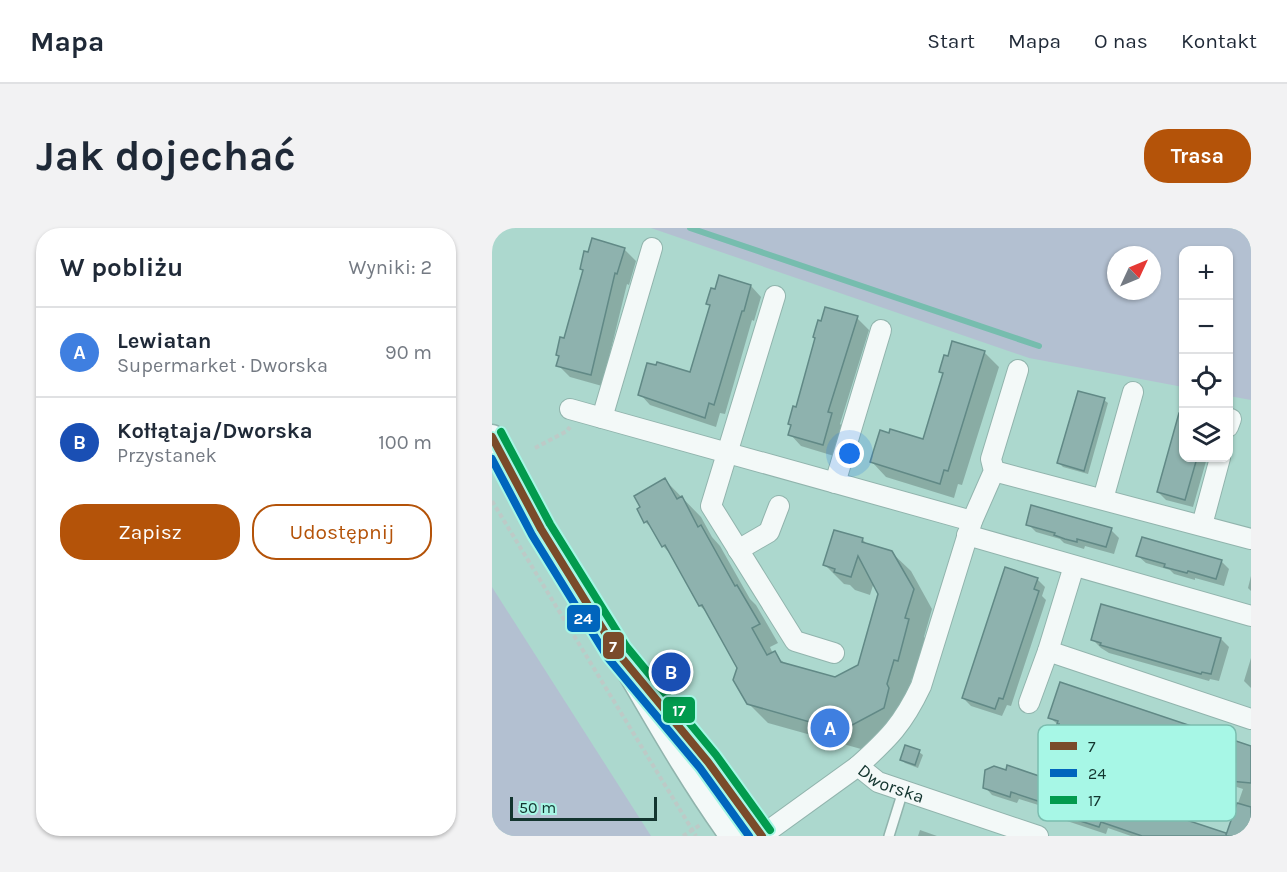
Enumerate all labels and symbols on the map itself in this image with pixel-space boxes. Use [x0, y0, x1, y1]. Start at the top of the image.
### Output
north arrow [1107, 246, 1161, 300]
your location [835, 439, 864, 468]
line badge: 24 [566, 604, 601, 633]
text: 24 [573, 609, 593, 628]
line badge: 7 [602, 631, 625, 660]
text: 7 [609, 637, 617, 656]
pin: B [652, 650, 690, 694]
line badge: 17 [662, 696, 696, 724]
text: 17 [672, 701, 686, 720]
pin: A [810, 706, 850, 750]
legend [1038, 725, 1236, 821]
text: 7 [1088, 737, 1096, 756]
street label: Dworska [853, 759, 927, 808]
text: 24 [1088, 764, 1106, 783]
text: 17 [1088, 791, 1101, 810]
scale bar [510, 794, 657, 822]

